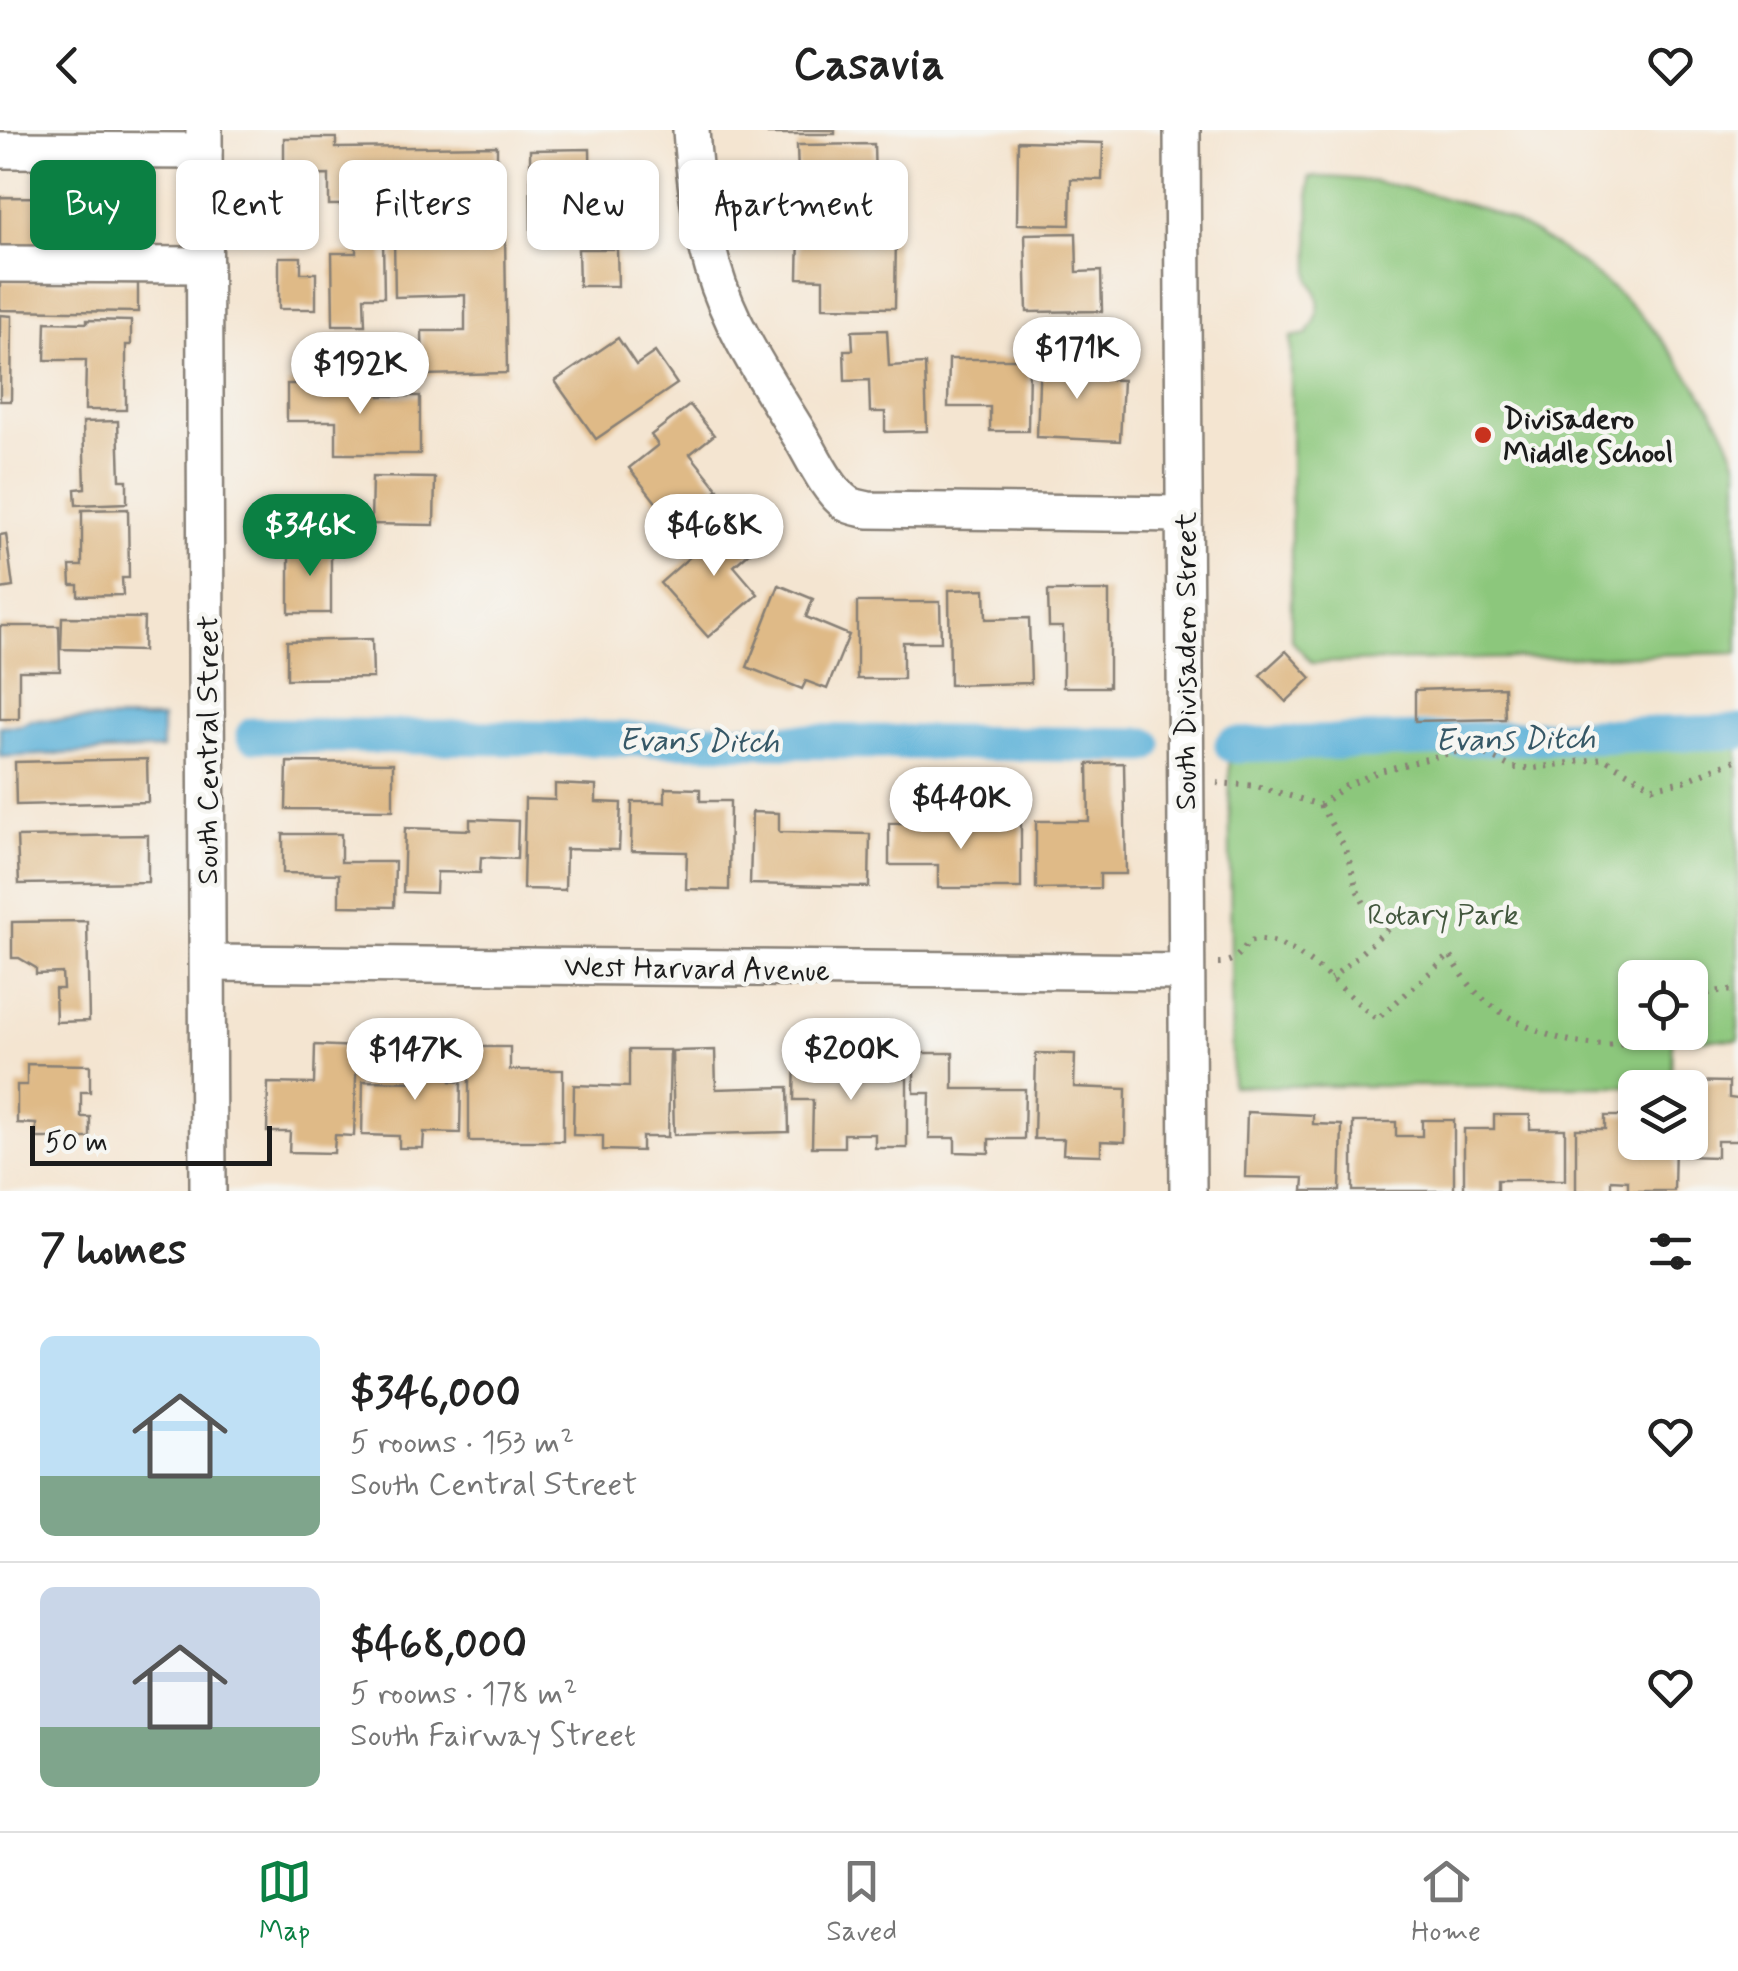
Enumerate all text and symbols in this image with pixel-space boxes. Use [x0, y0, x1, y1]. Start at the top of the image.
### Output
text: Casavia [793, 36, 945, 95]
icon: back [40, 38, 95, 93]
icon: heart [1643, 38, 1698, 93]
chip: Buy [30, 160, 156, 250]
chip: Rent [176, 160, 319, 250]
chip: Filters [339, 160, 507, 250]
chip: New [527, 160, 659, 250]
chip: Apartment [679, 160, 908, 250]
pin: $171K [1007, 317, 1147, 402]
text: $171K [1035, 328, 1119, 370]
pin: $192K [290, 332, 430, 417]
text: $192K [313, 343, 407, 385]
place label: Divisadero Middle School [1503, 400, 1673, 473]
marker: Divisadero Middle School [1472, 424, 1494, 446]
pin: $346K [240, 494, 380, 579]
pin: $468K [644, 494, 784, 579]
text: $346K [265, 505, 355, 547]
text: $468K [666, 505, 762, 547]
street label: South Divisadero Street [1167, 511, 1206, 810]
street label: South Central Street [189, 615, 228, 885]
water label: Evans Ditch [1434, 718, 1596, 762]
water label: Evans Ditch [618, 720, 780, 764]
pin: $440K [891, 767, 1031, 852]
text: $440K [912, 778, 1010, 820]
park label: Rotary Park [1367, 896, 1519, 935]
street label: West Harvard Avenue [564, 948, 830, 991]
map controls [1618, 960, 1708, 1160]
button: locate [1618, 960, 1708, 1050]
pin: $147K [345, 1018, 485, 1103]
pin: $200K [781, 1018, 921, 1103]
text: $147K [369, 1029, 462, 1071]
text: $200K [804, 1029, 898, 1071]
button: layers [1618, 1070, 1708, 1160]
scale bar [30, 1121, 272, 1166]
text: 50 m [45, 1125, 108, 1162]
text: 7 homes [40, 1224, 187, 1279]
icon: filters [1643, 1224, 1698, 1279]
text: $346,000 [350, 1367, 521, 1422]
icon: home [120, 1376, 240, 1496]
icon: heart [1643, 1409, 1698, 1464]
text: 5 rooms · 153 m² [350, 1422, 574, 1464]
text: South Central Street [350, 1464, 637, 1506]
text: $468,000 [350, 1618, 527, 1673]
icon: home [120, 1627, 240, 1747]
icon: heart [1643, 1660, 1698, 1715]
text: 5 rooms · 178 m² [350, 1673, 577, 1715]
text: South Fairway Street [350, 1715, 636, 1757]
tab: Map [257, 1854, 312, 1951]
tab: Saved [826, 1854, 897, 1951]
tab: Home [1411, 1854, 1481, 1951]

